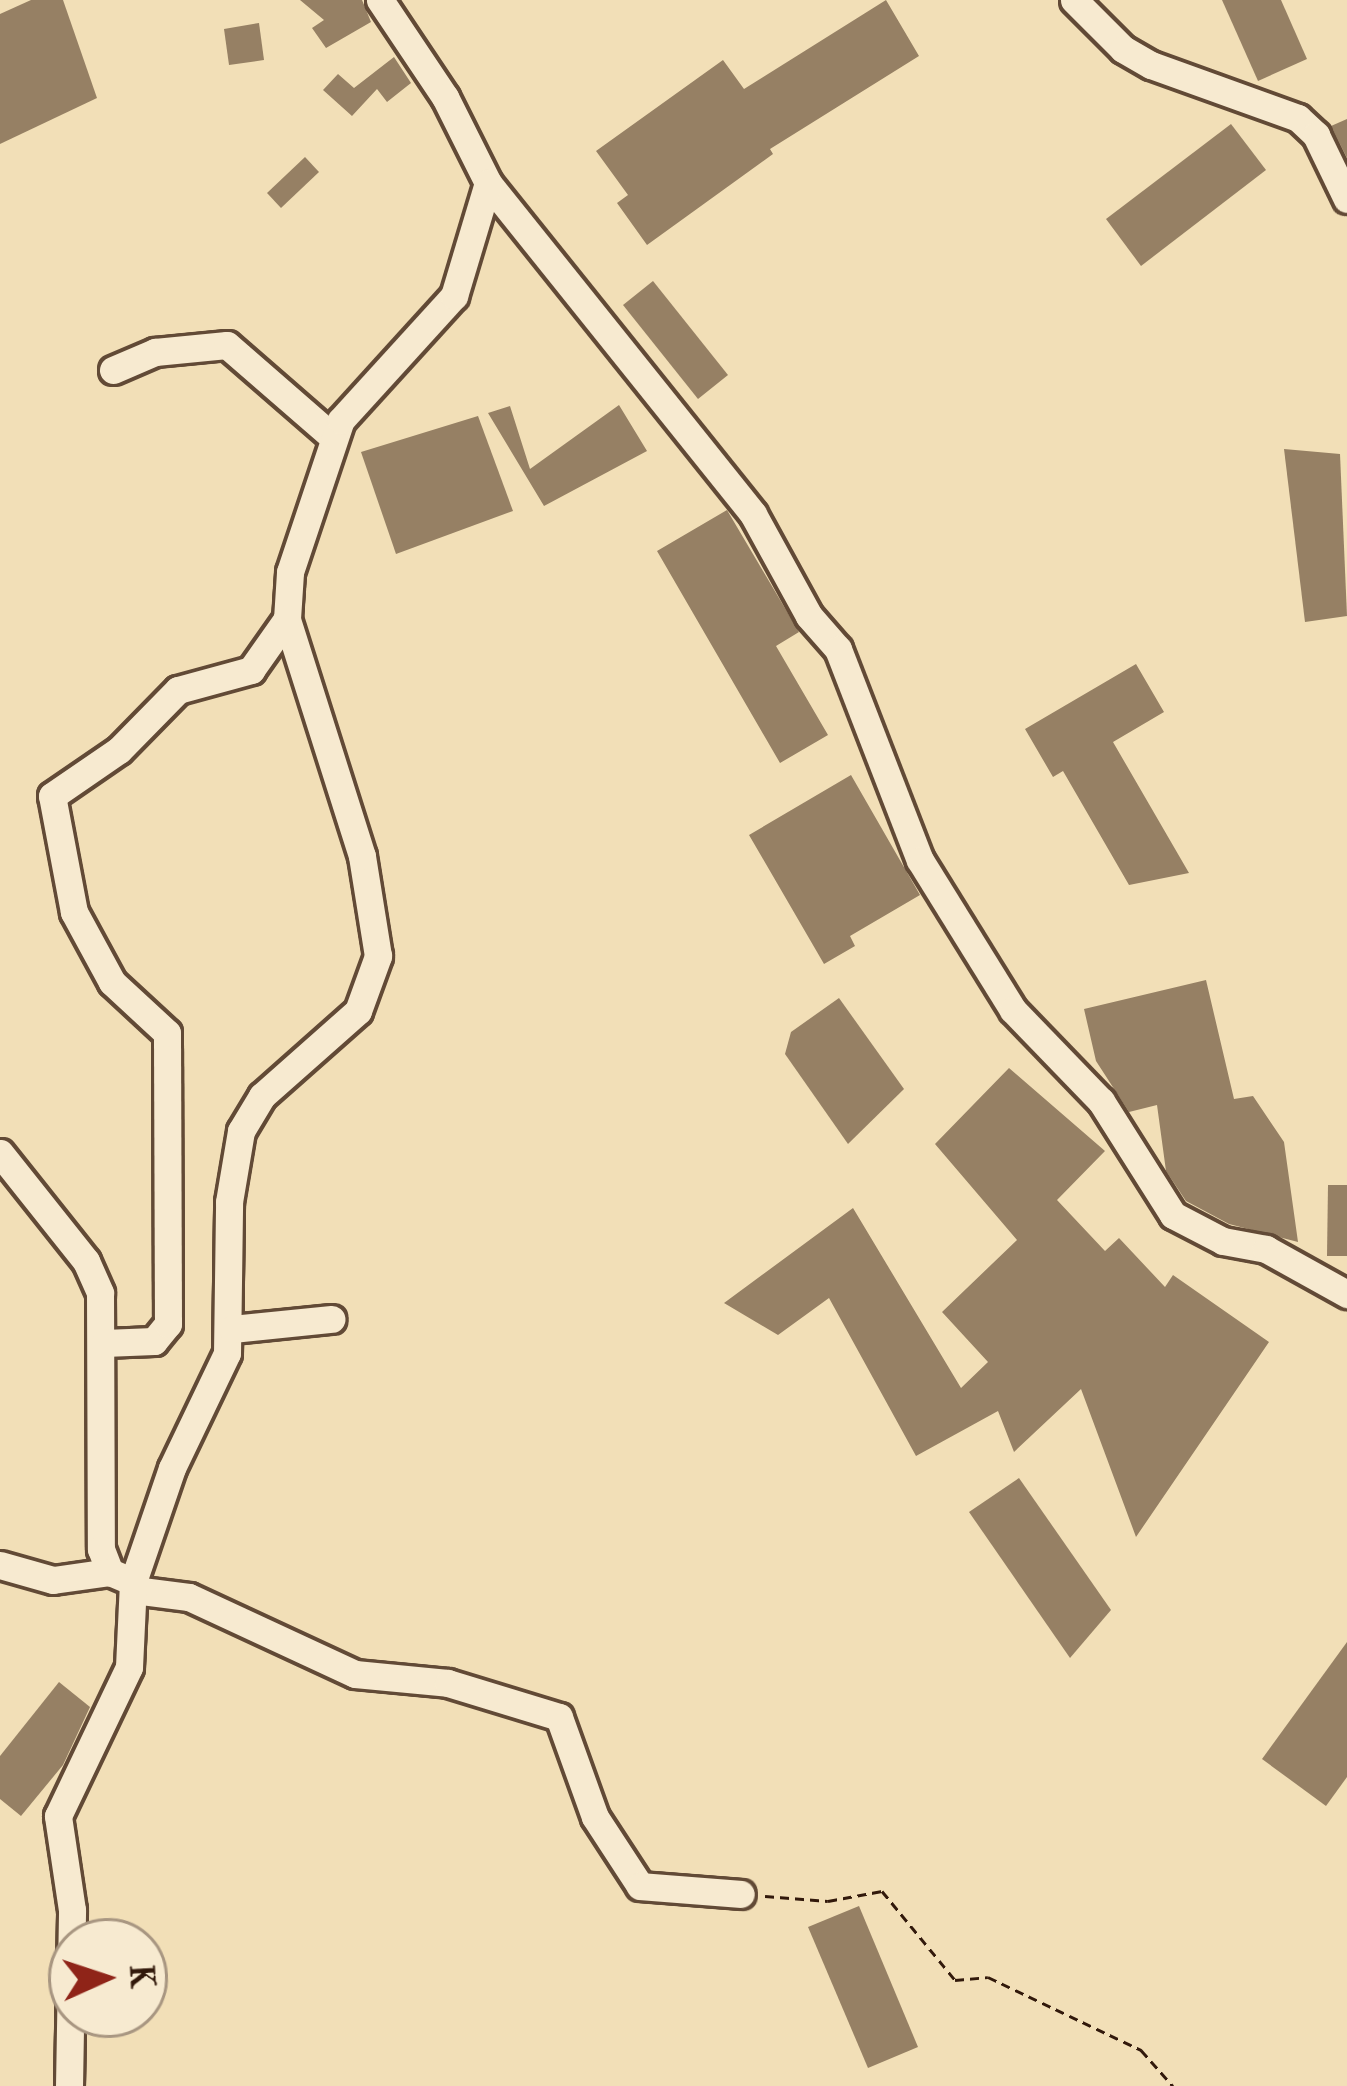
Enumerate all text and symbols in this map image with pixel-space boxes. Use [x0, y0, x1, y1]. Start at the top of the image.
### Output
north arrow [48, 1918, 168, 2038]
text: K [120, 1964, 163, 1989]

